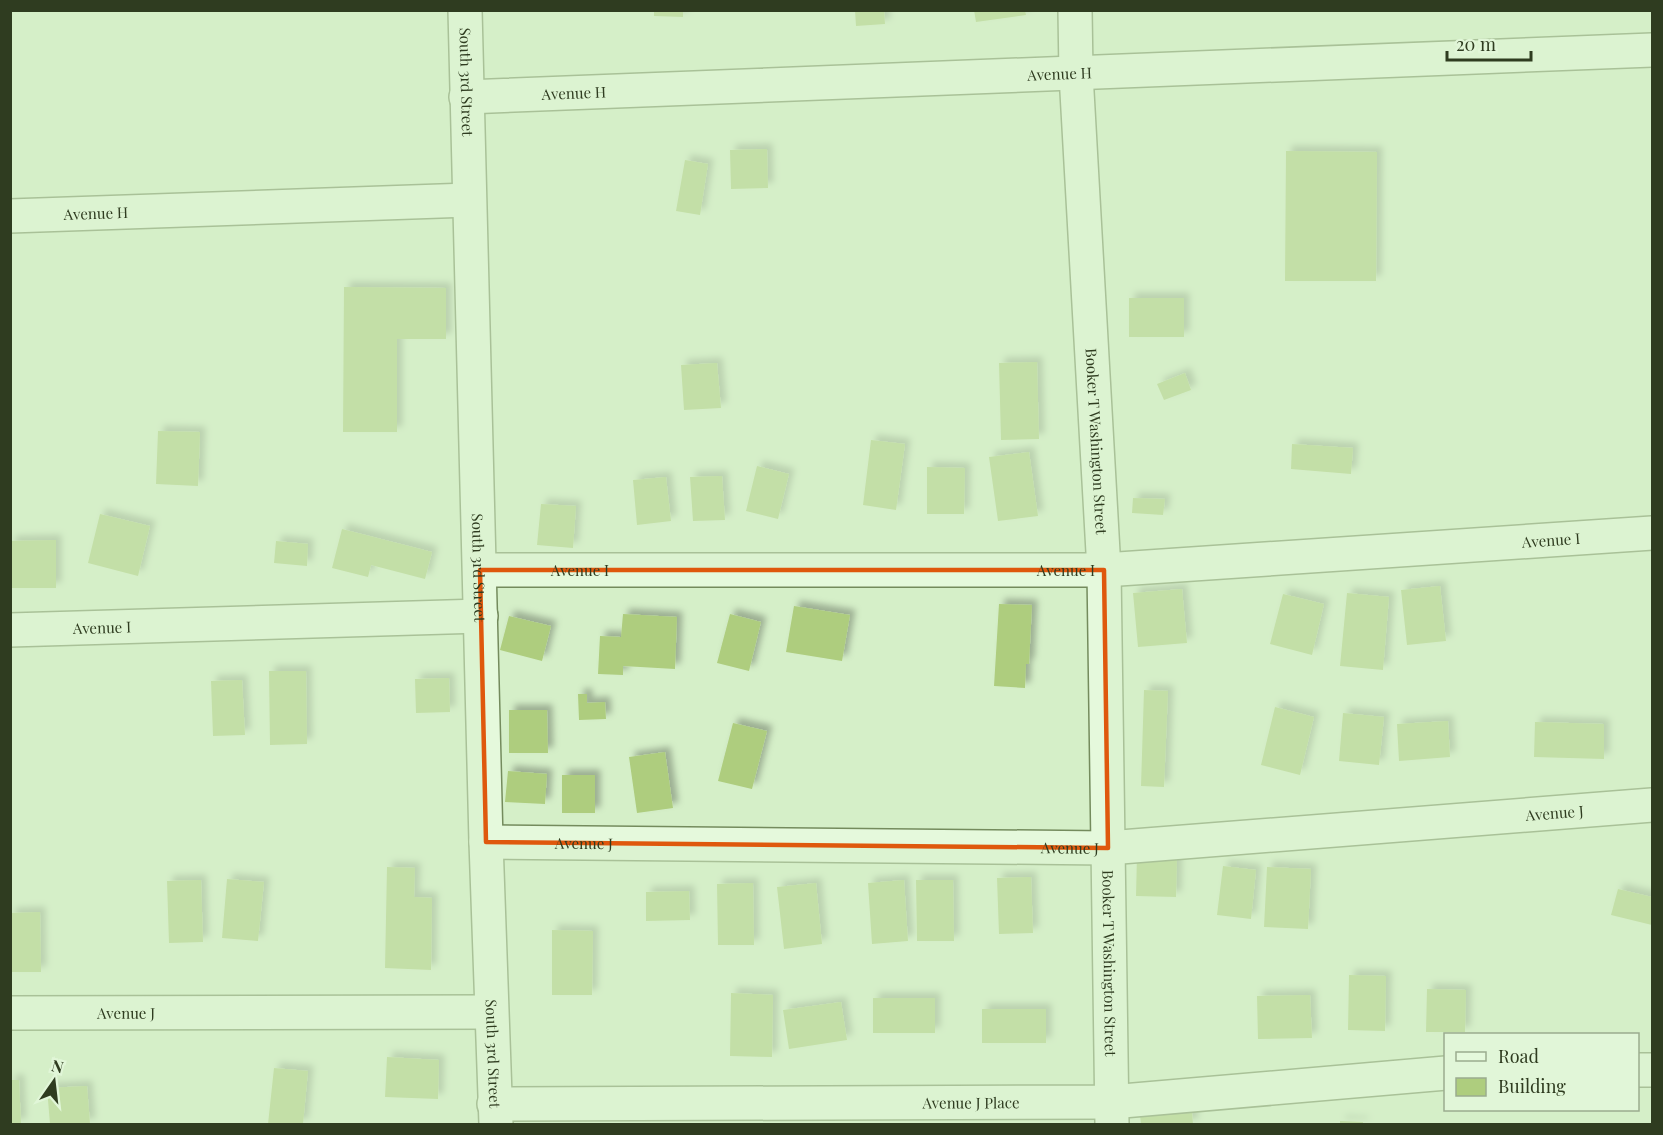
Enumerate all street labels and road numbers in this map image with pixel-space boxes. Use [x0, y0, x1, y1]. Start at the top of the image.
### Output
street label: South 3rd Street [455, 27, 478, 137]
street label: Avenue H [1026, 62, 1092, 85]
street label: Avenue H [540, 81, 607, 104]
street label: Avenue H [62, 202, 129, 224]
street label: Booker T Washington Street [1081, 348, 1112, 536]
street label: South 3rd Street [468, 513, 490, 623]
street label: Avenue I [1520, 528, 1581, 552]
street label: Avenue I [550, 560, 609, 580]
street label: Avenue I [1036, 560, 1095, 580]
street label: Avenue I [71, 616, 131, 638]
street label: Avenue J [1524, 800, 1584, 825]
street label: Avenue J [554, 833, 613, 853]
street label: Avenue J [1040, 837, 1099, 858]
street label: Booker T Washington Street [1098, 870, 1121, 1057]
street label: South 3rd Street [482, 999, 505, 1109]
street label: Avenue J [96, 1003, 155, 1023]
street label: Avenue J Place [921, 1092, 1020, 1113]

